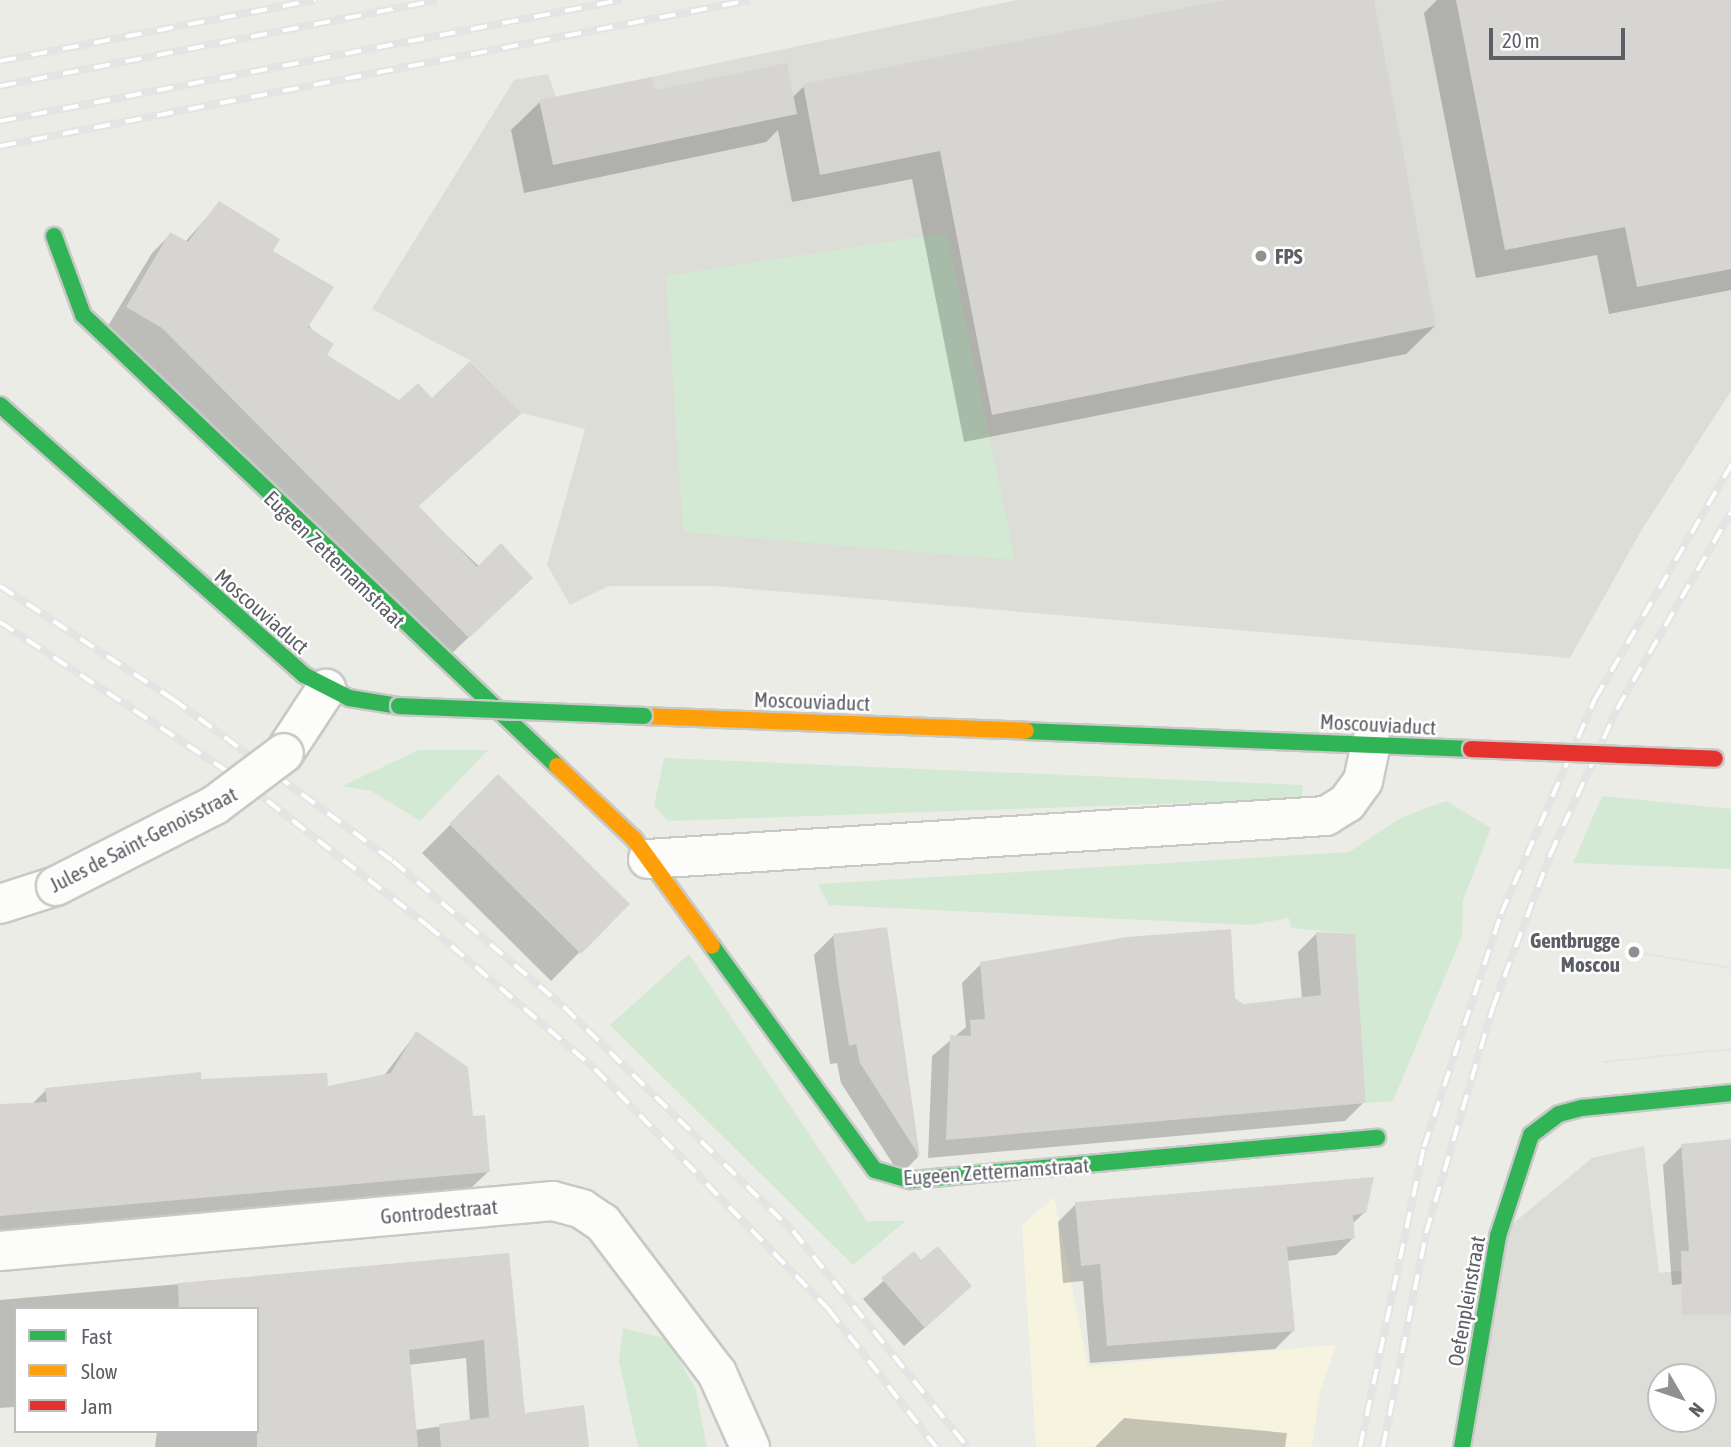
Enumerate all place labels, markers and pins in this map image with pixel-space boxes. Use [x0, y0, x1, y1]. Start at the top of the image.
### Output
place label: FPS [1275, 243, 1303, 269]
marker: FPS [1253, 248, 1269, 264]
place label: Gentbrugge Moscou [1530, 927, 1620, 977]
marker: Gentbrugge Moscou [1626, 944, 1642, 960]

